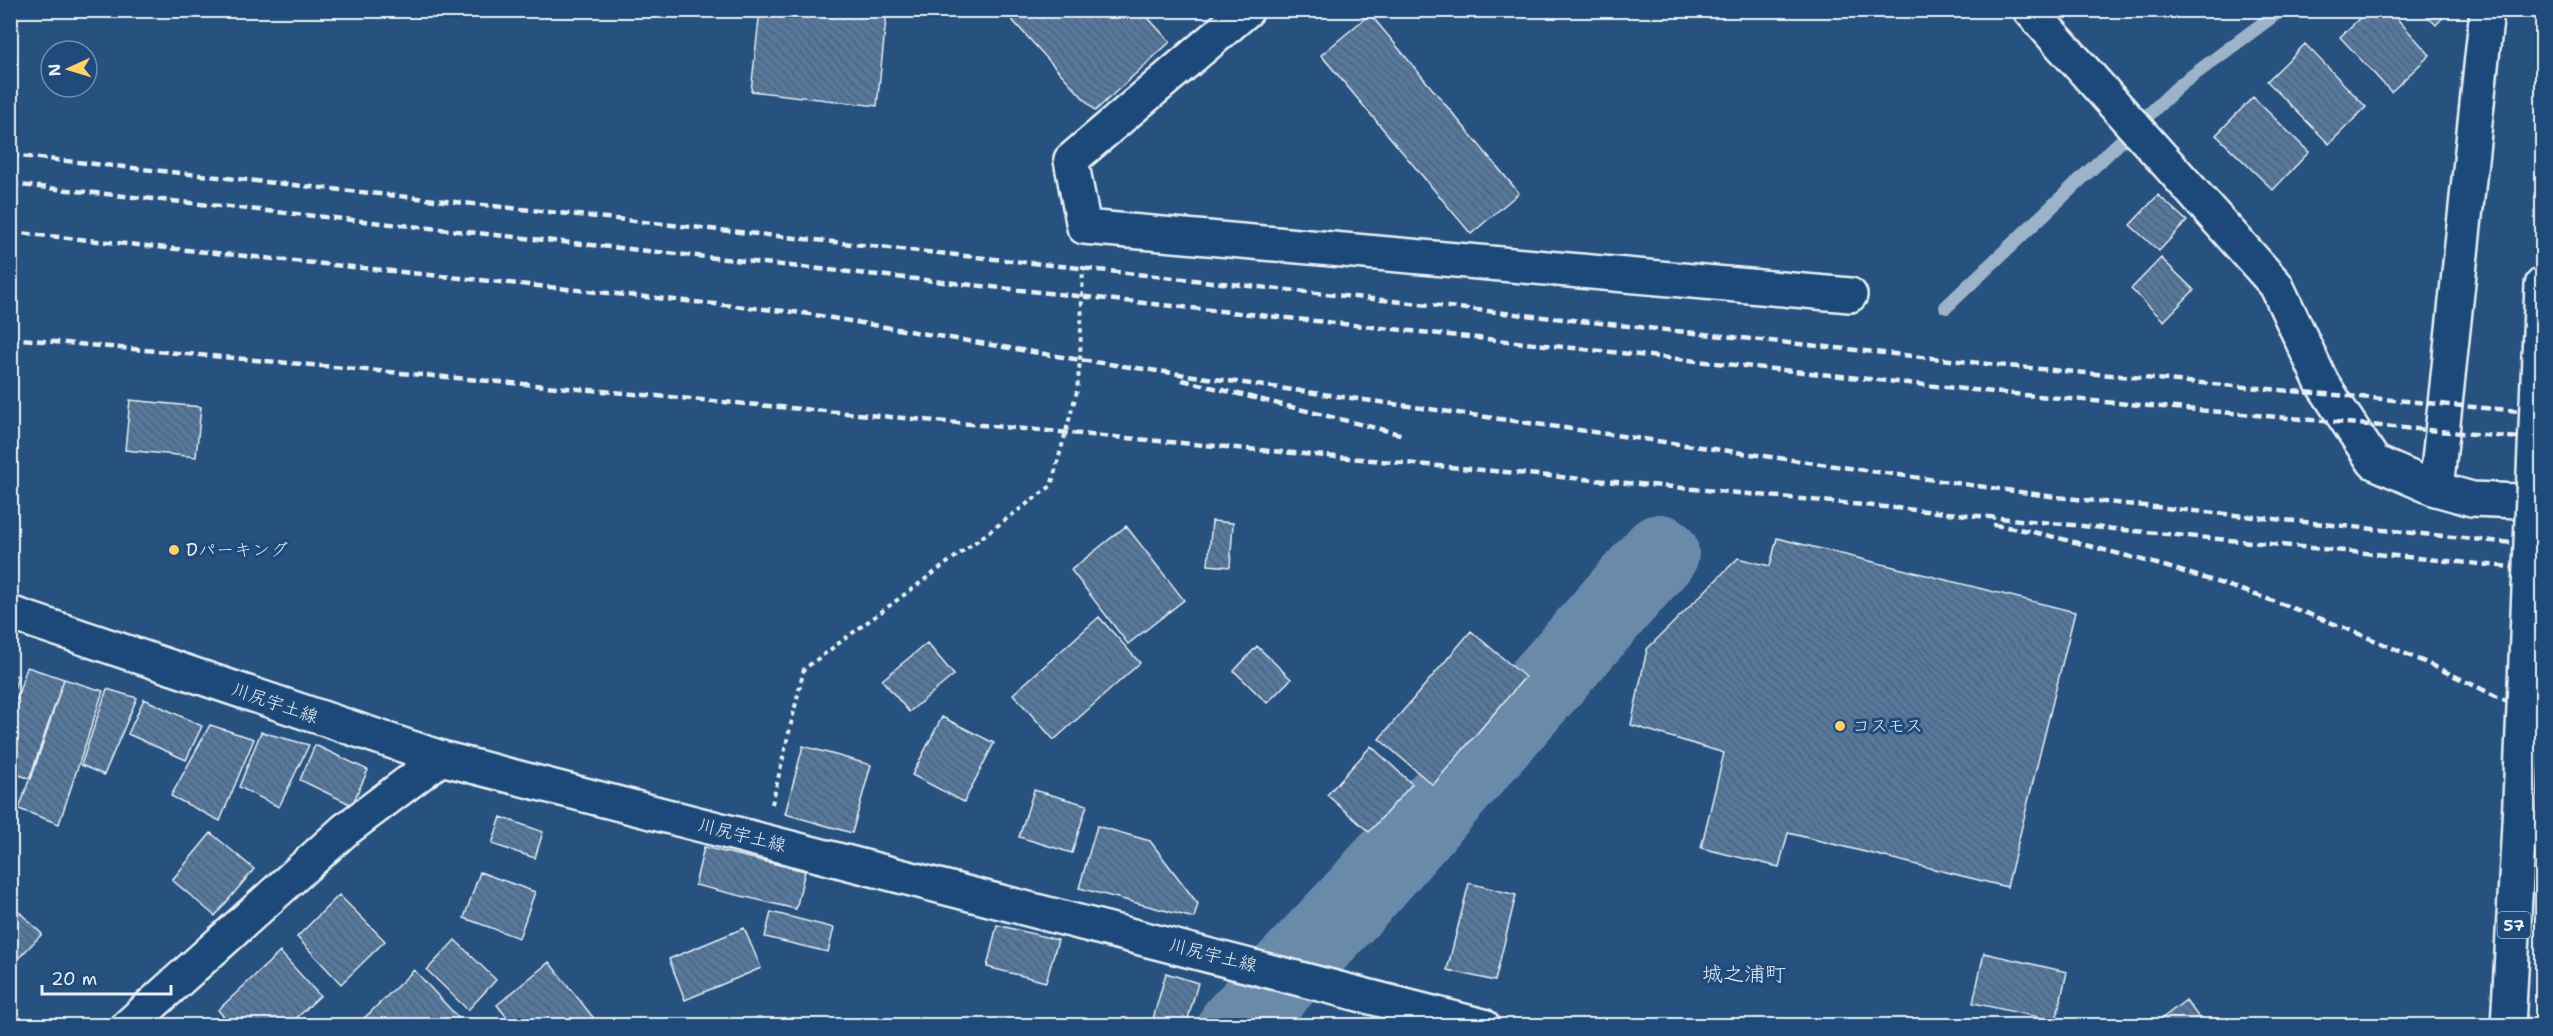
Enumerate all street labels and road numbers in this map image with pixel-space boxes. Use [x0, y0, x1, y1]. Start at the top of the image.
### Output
street label: 川尻宇土線 [229, 677, 321, 729]
street label: 川尻宇土線 [695, 812, 789, 858]
road number: 57 [2498, 912, 2530, 938]
street label: 川尻宇土線 [1166, 932, 1260, 978]

